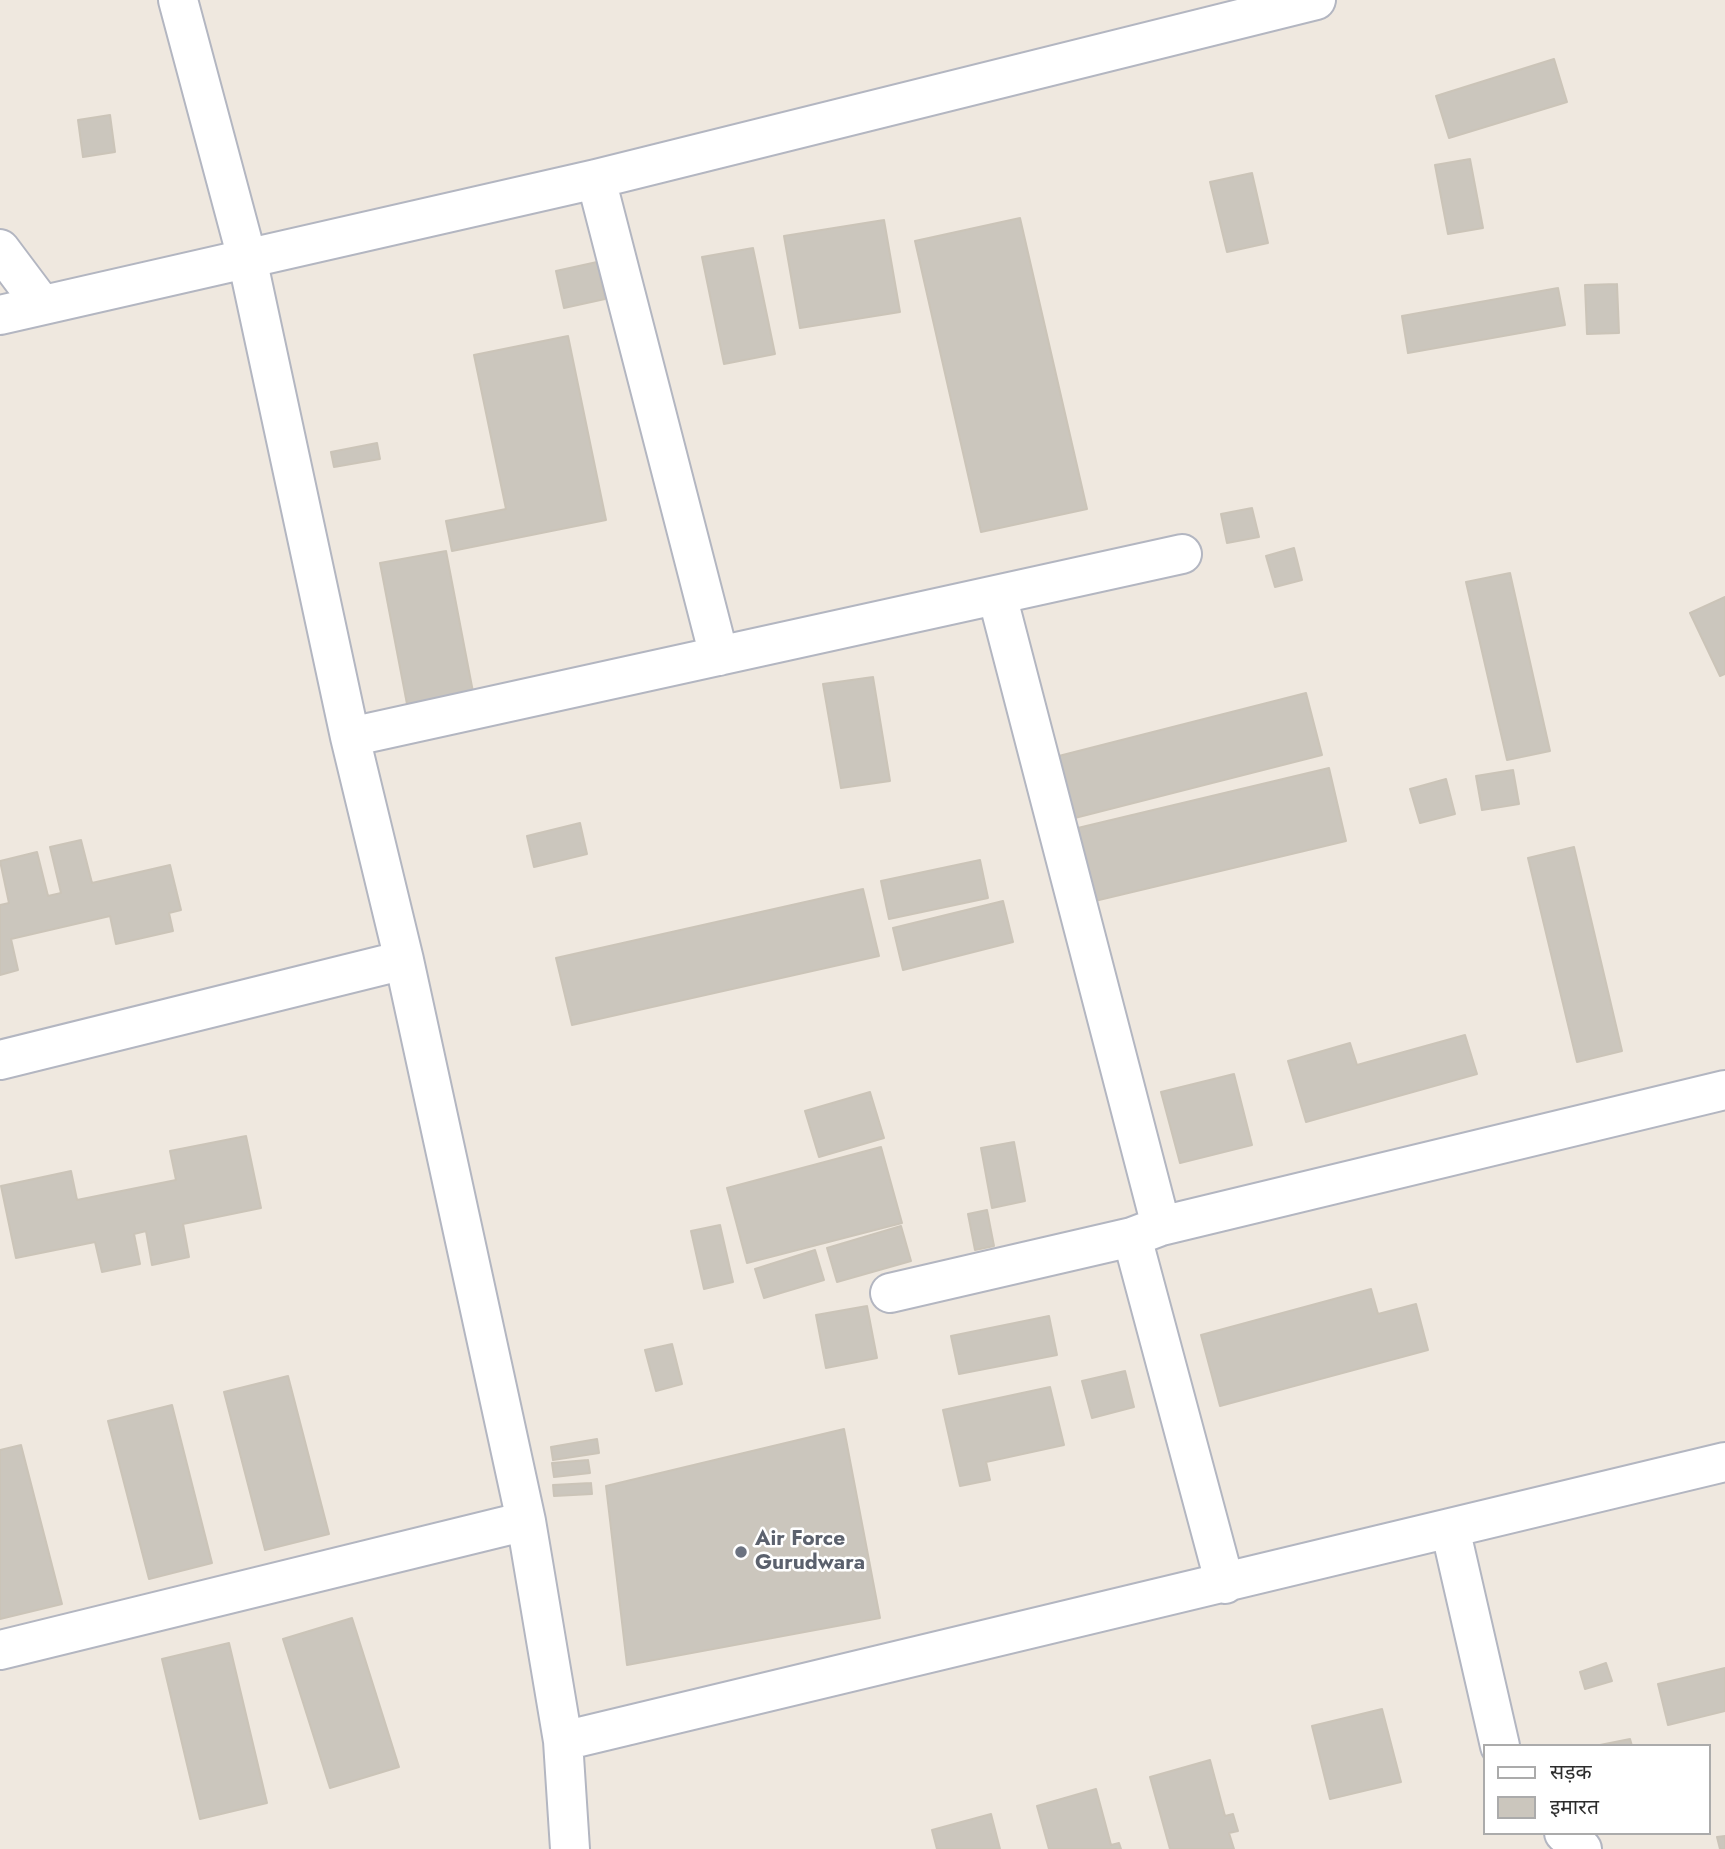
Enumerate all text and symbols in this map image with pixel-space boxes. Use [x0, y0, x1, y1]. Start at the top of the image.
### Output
place label: Air Force Gurudwara [755, 1527, 865, 1577]
marker: Air Force Gurudwara [733, 1544, 749, 1560]
legend [1484, 1744, 1711, 1835]
text: सड़क [1550, 1757, 1592, 1787]
text: इमारत [1550, 1792, 1599, 1822]

